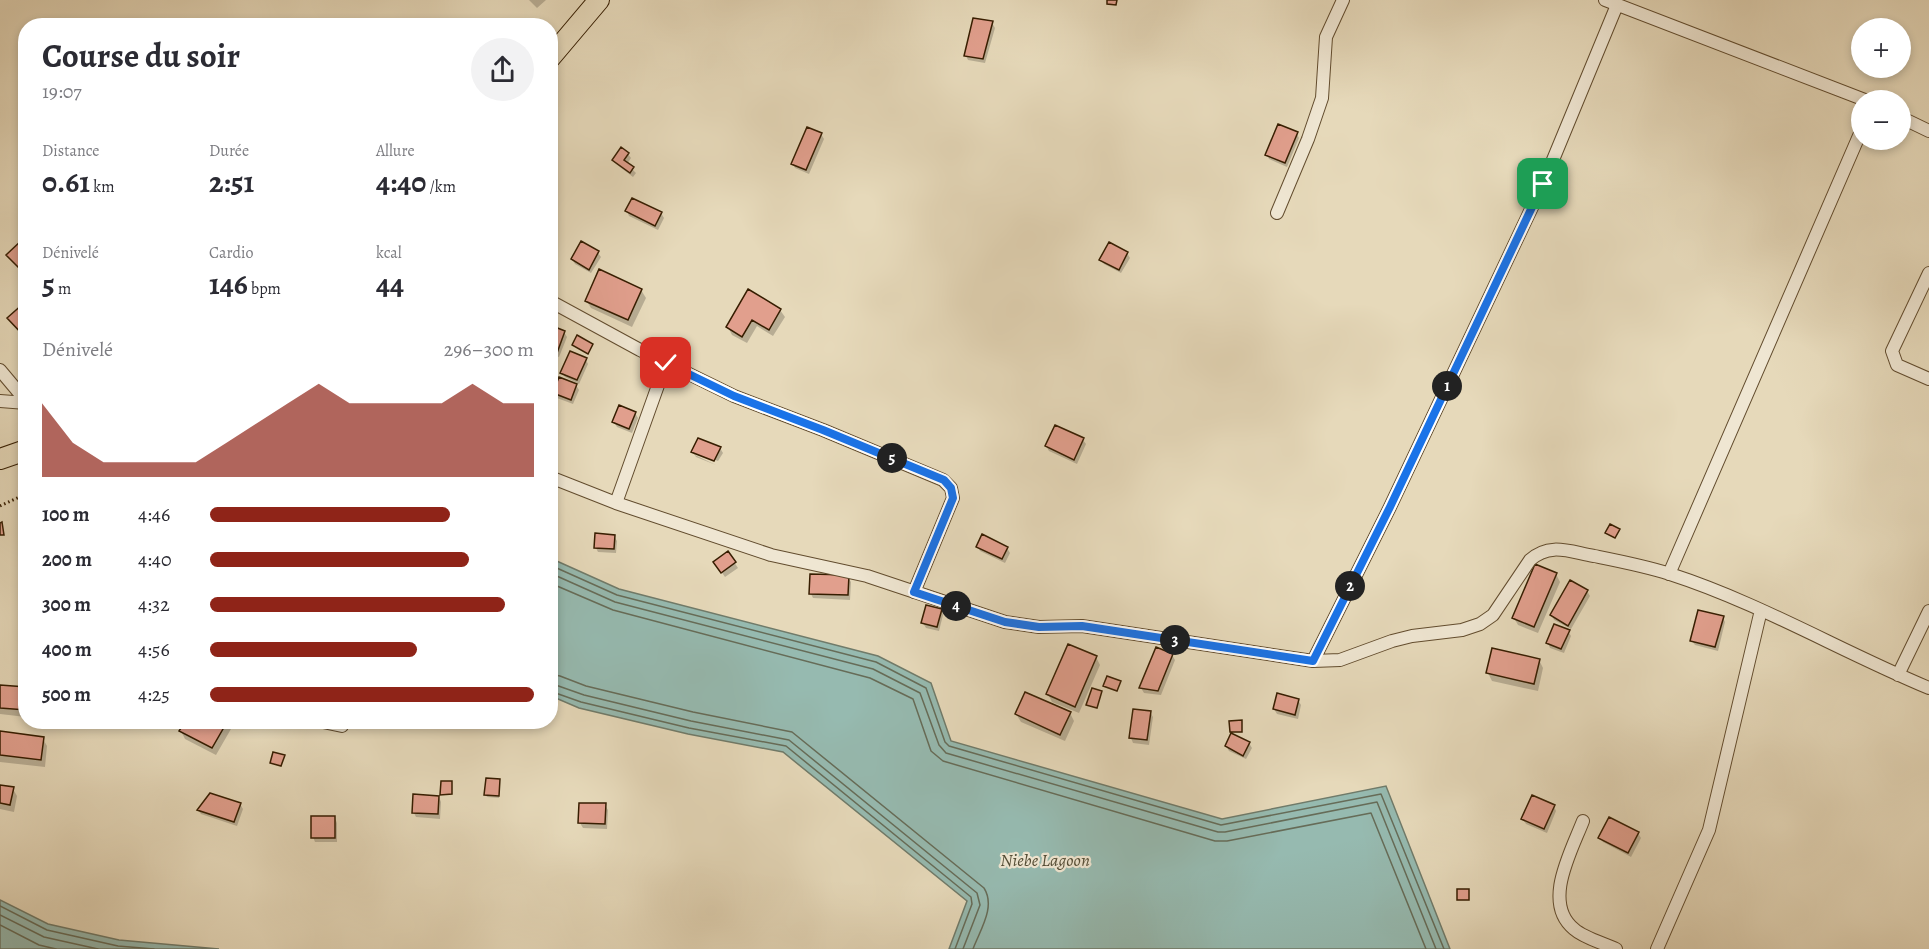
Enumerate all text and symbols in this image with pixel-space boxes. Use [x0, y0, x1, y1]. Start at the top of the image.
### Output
map controls [1851, 18, 1911, 150]
button: + [1851, 18, 1911, 78]
text: Course du soir [42, 33, 240, 78]
button: share [471, 38, 534, 101]
text: 19:07 [42, 78, 82, 105]
button: − [1851, 90, 1911, 150]
text: Distance [42, 140, 99, 162]
text: Durée [209, 140, 249, 162]
text: Allure [376, 140, 415, 162]
pin [1517, 158, 1568, 209]
text: 0.61 [42, 162, 90, 202]
text: 2:51 [209, 162, 254, 202]
text: 4:40 [376, 162, 426, 202]
icon: arrive [1526, 167, 1559, 200]
text: km [90, 176, 115, 198]
text: /km [426, 176, 456, 198]
text: Dénivelé [42, 242, 99, 264]
text: Cardio [209, 242, 254, 264]
text: kcal [376, 242, 402, 264]
text: 5 [42, 264, 55, 304]
text: 146 [209, 264, 248, 304]
text: 44 [376, 264, 404, 304]
text: m [55, 278, 71, 300]
text: bpm [248, 278, 281, 300]
text: Dénivelé [42, 336, 113, 363]
text: 296–300 m [444, 336, 534, 363]
pin [640, 337, 691, 388]
icon: check [649, 346, 682, 379]
pin: 1 [1432, 371, 1462, 401]
text: 1 [1444, 375, 1450, 397]
pin: 5 [877, 443, 907, 473]
text: 5 [889, 447, 895, 469]
text: 100 m [42, 501, 90, 528]
text: 4:46 [138, 501, 170, 528]
text: 200 m [42, 546, 92, 573]
text: 4:40 [138, 546, 172, 573]
pin: 2 [1335, 571, 1365, 601]
text: 2 [1346, 575, 1354, 597]
text: 300 m [42, 591, 91, 618]
text: 4:32 [138, 591, 170, 618]
pin: 4 [941, 591, 971, 621]
text: 4 [952, 595, 960, 617]
pin: 3 [1160, 625, 1190, 655]
text: 3 [1172, 629, 1178, 651]
text: 400 m [42, 636, 92, 663]
text: 4:56 [138, 636, 170, 663]
text: 500 m [42, 681, 91, 708]
text: 4:25 [138, 681, 170, 708]
water label: Niebe Lagoon [1000, 848, 1090, 872]

